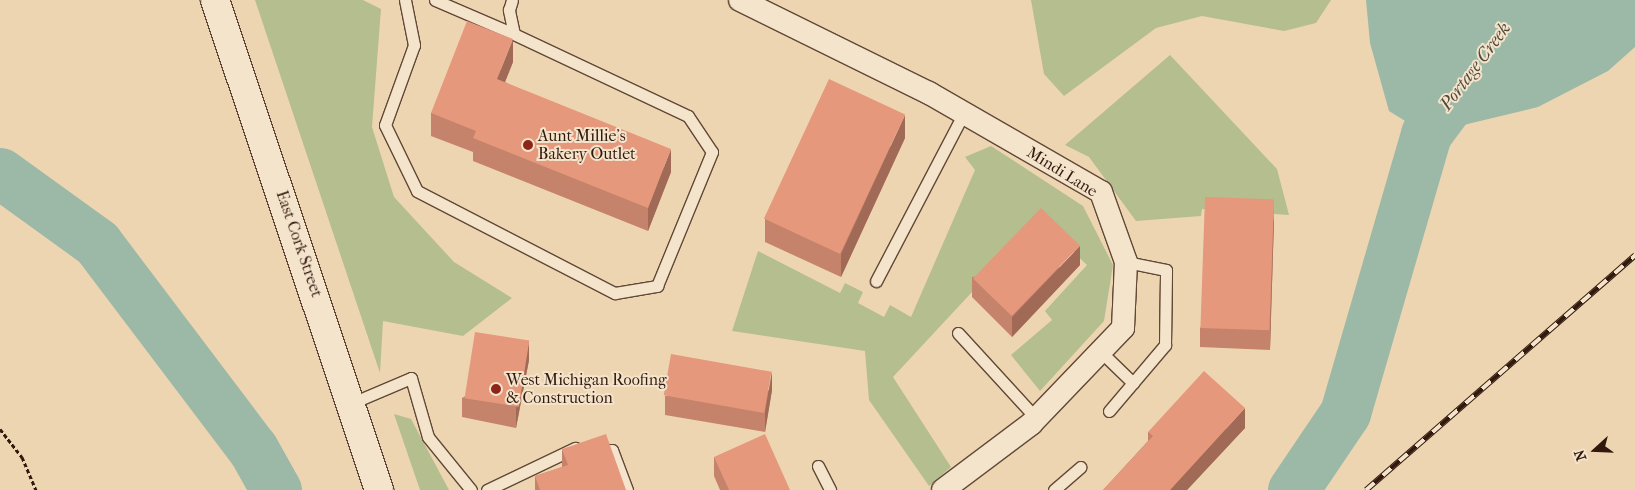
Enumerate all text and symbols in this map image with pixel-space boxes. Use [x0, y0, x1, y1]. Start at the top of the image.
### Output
water label: Portage Creek [1436, 19, 1516, 115]
place label: Aunt Millie's Bakery Outlet [538, 126, 636, 164]
marker: Aunt Millie's Bakery Outlet [522, 139, 534, 151]
street label: Mindi Lane [1023, 143, 1101, 201]
street label: East Cork Street [272, 188, 326, 300]
place label: West Michigan Roofing & Construction [506, 370, 667, 408]
marker: West Michigan Roofing & Construction [490, 383, 502, 395]
north arrow [1570, 425, 1620, 475]
text: N [1571, 447, 1590, 463]

